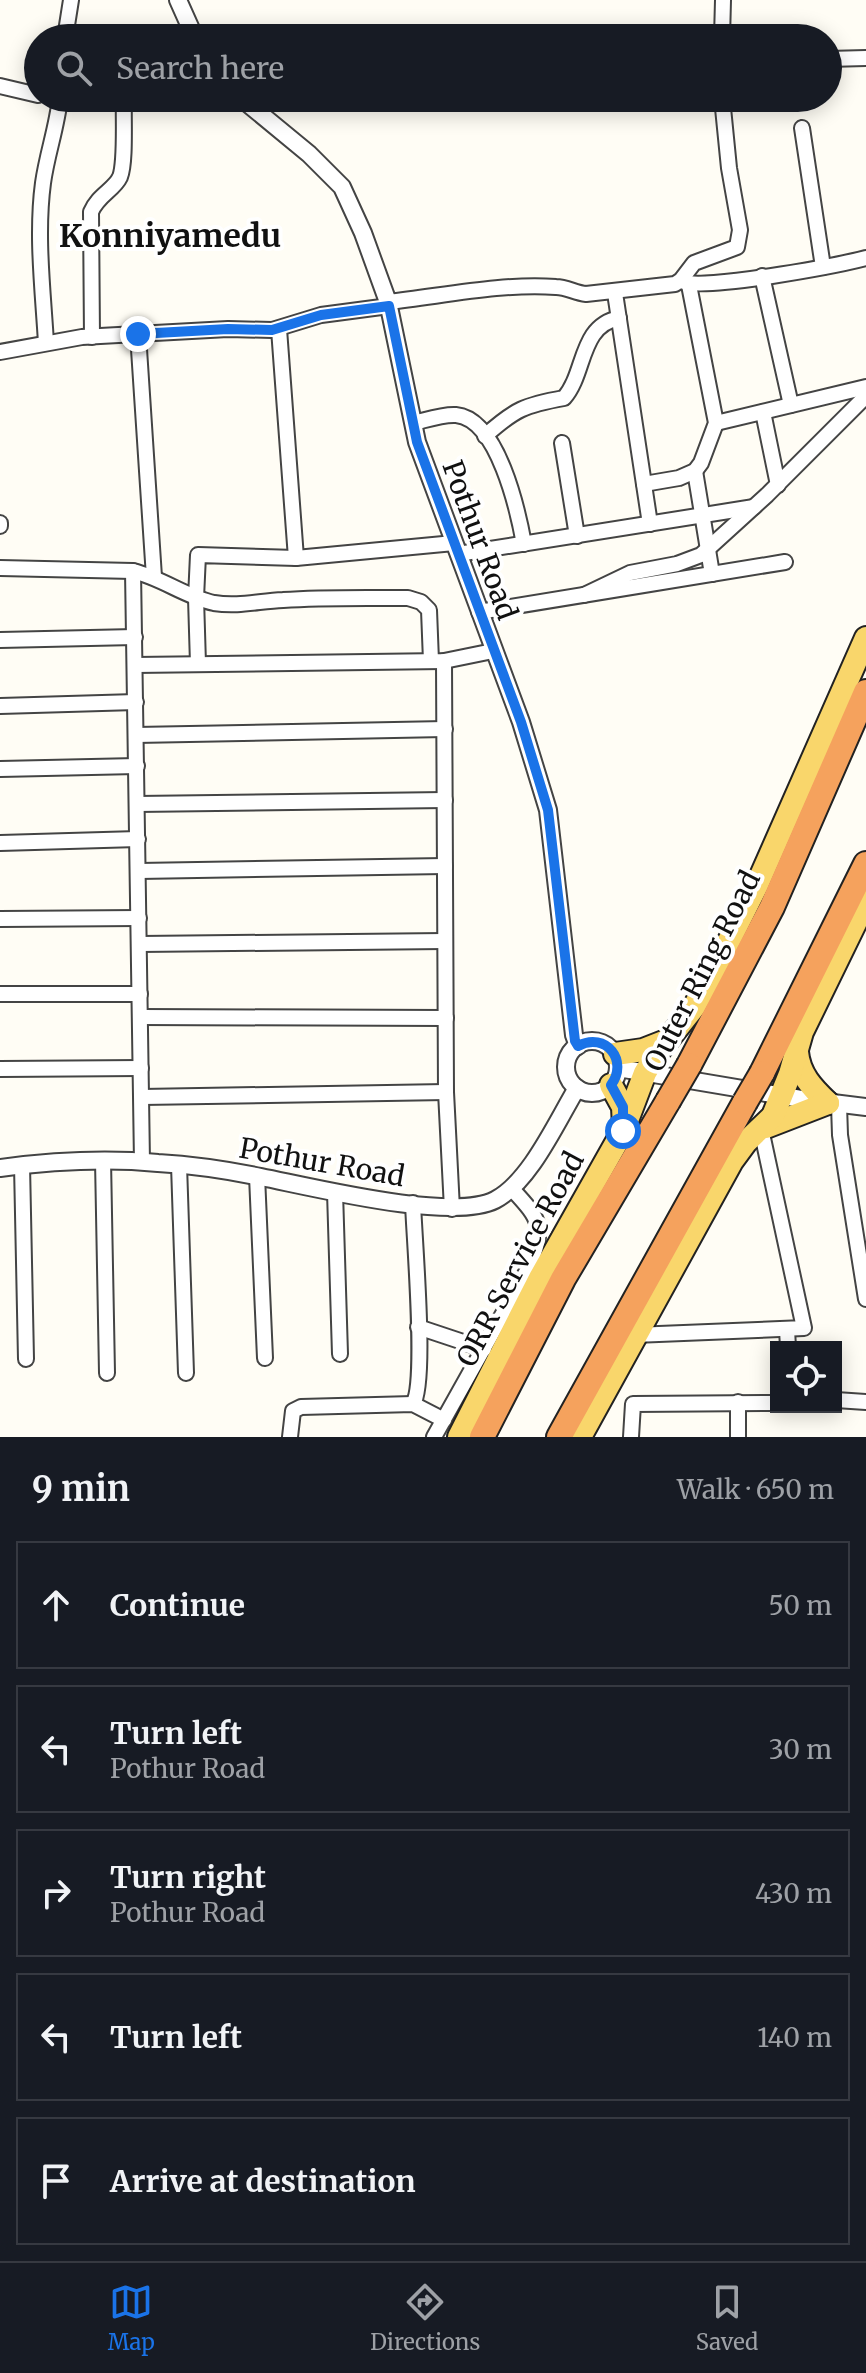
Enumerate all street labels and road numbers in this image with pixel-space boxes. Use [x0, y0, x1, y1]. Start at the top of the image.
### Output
street label: Pothur Road [435, 455, 526, 625]
street label: Outer Ring Road [636, 865, 768, 1077]
street label: Pothur Road [237, 1130, 408, 1194]
street label: ORR Service Road [448, 1145, 592, 1373]

